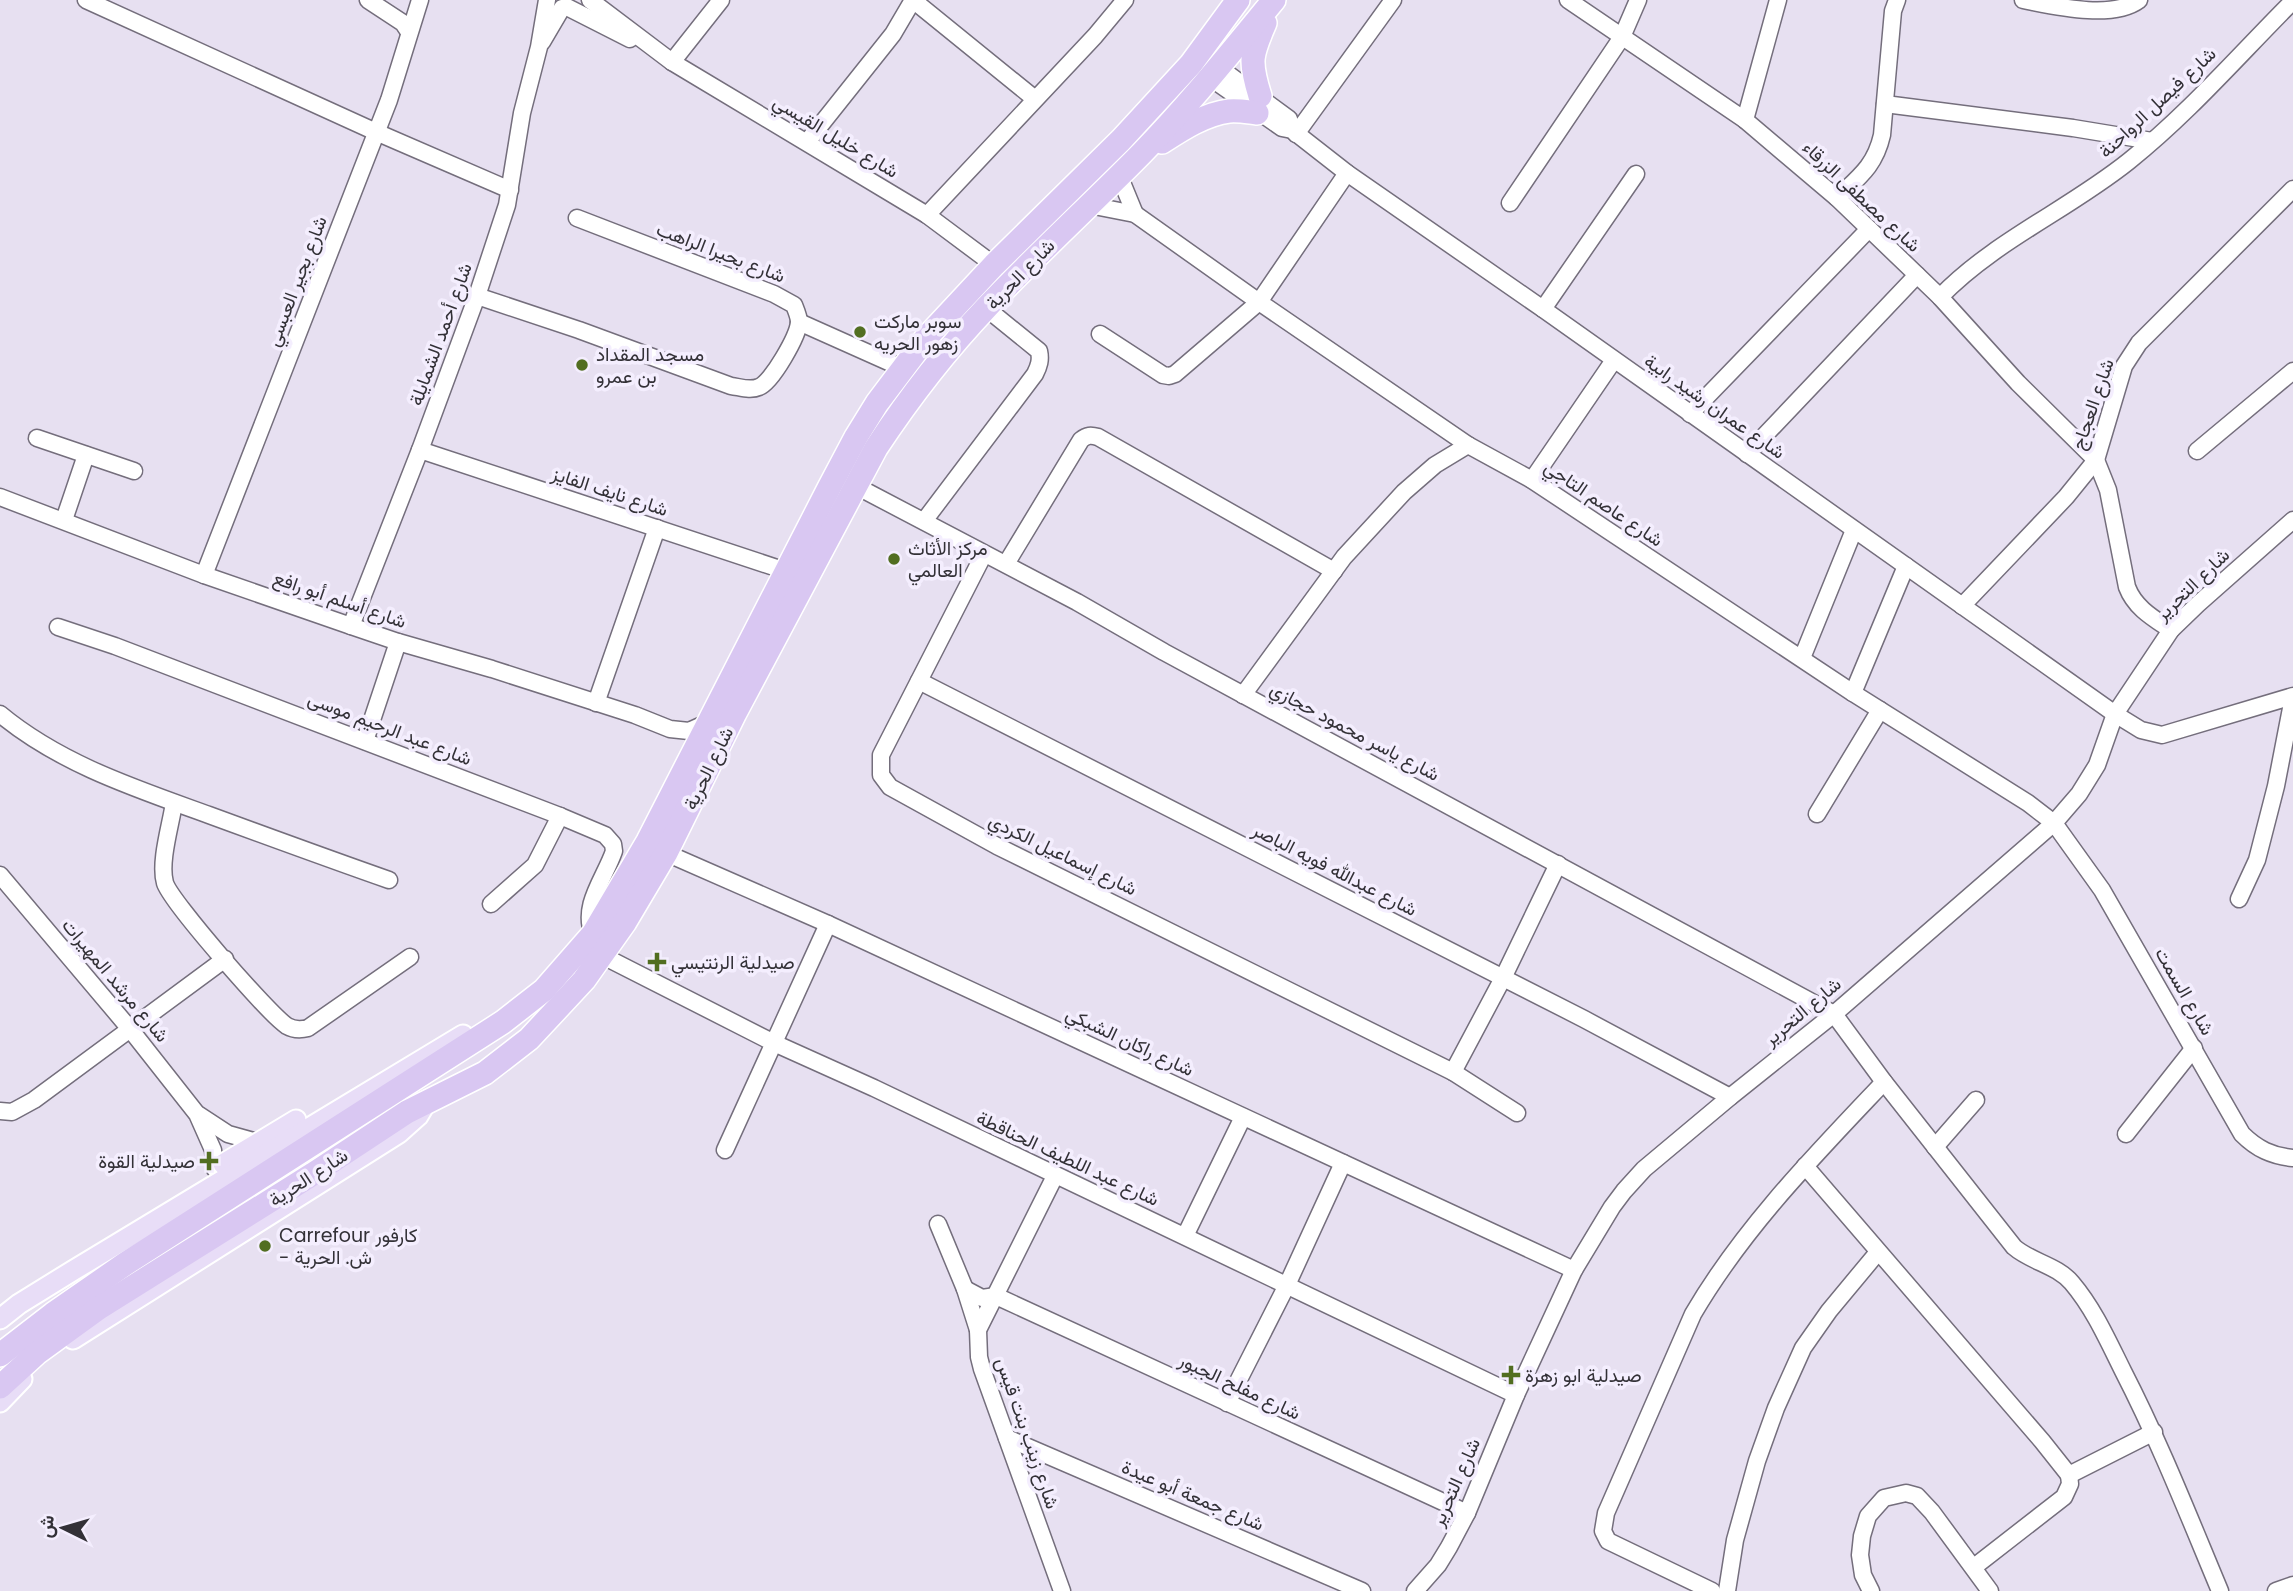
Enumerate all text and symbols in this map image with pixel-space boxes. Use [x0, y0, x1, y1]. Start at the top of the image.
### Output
street label: شارع فيصل الرواحنة [2093, 41, 2222, 164]
street label: شارع خليل القيسي [767, 88, 904, 186]
street label: شارع مصطفى الزرقاء [1797, 134, 1927, 258]
street label: شارع بجير العبسي [259, 212, 336, 351]
street label: شارع بحيرا الراهب [652, 215, 789, 289]
street label: شارع الحرية [980, 233, 1061, 316]
street label: شارع أحمد الشمايلة [402, 259, 479, 409]
place label: سوبر ماركت زهور الحريه [874, 308, 961, 357]
marker: سوبر ماركت زهور الحريه [852, 324, 868, 340]
place label: مسجد المقداد بن عمرو [596, 341, 704, 390]
street label: شارع عمران رشيد رابية [1639, 348, 1791, 465]
street label: شارع العجاج [2064, 355, 2121, 453]
marker: مسجد المقداد بن عمرو [574, 357, 590, 373]
street label: شارع عاصم التاجي [1538, 454, 1669, 555]
street label: شارع نايف الفايز [547, 460, 671, 523]
place label: مركز الأثاث العالمي [908, 535, 988, 586]
street label: شارع التحرير [2148, 542, 2236, 627]
marker: مركز الأثاث العالمي [886, 551, 902, 567]
street label: شارع أسلم أبو رافع [270, 564, 410, 635]
street label: شارع ياسر محمود حجازي [1264, 675, 1444, 789]
street label: شارع عبد الرحيم موسى [304, 685, 476, 772]
street label: شارع الحرية [677, 722, 740, 814]
street label: شارع إسماعيل الكردي [983, 807, 1141, 904]
street label: شارع عبدالله فويه الباصر [1247, 816, 1422, 923]
street label: شارع مرشد المهيرات [56, 913, 176, 1048]
street label: شارع السمت [2148, 942, 2221, 1040]
place label: صيدلية الرنتيسي [671, 949, 795, 978]
marker: صيدلية الرنتيسي [649, 954, 665, 970]
street label: شارع التحرير [1757, 971, 1847, 1053]
street label: شارع راكان الشبكي [1060, 1000, 1198, 1085]
street label: شارع عبد اللطيف الحناقطة [972, 1104, 1164, 1213]
street label: شارع الحرية [264, 1142, 353, 1213]
place label: صيدلية القوة [98, 1148, 195, 1175]
marker: صيدلية القوة [201, 1153, 217, 1169]
place label: Carrefour كارفور - ش. الحرية [279, 1222, 417, 1271]
marker: Carrefour كارفور - ش. الحرية [257, 1238, 273, 1254]
street label: شارع مفلح الجبور [1174, 1346, 1305, 1426]
street label: شارع زينب بنت قيس [989, 1354, 1066, 1513]
place label: صيدلية ابو زهرة [1525, 1362, 1642, 1389]
marker: صيدلية ابو زهرة [1503, 1367, 1519, 1383]
street label: شارع التحرير [1424, 1434, 1487, 1532]
street label: شارع جمعة أبو عيدة [1118, 1453, 1268, 1538]
north arrow [28, 1493, 98, 1563]
text: ش [32, 1514, 61, 1539]

